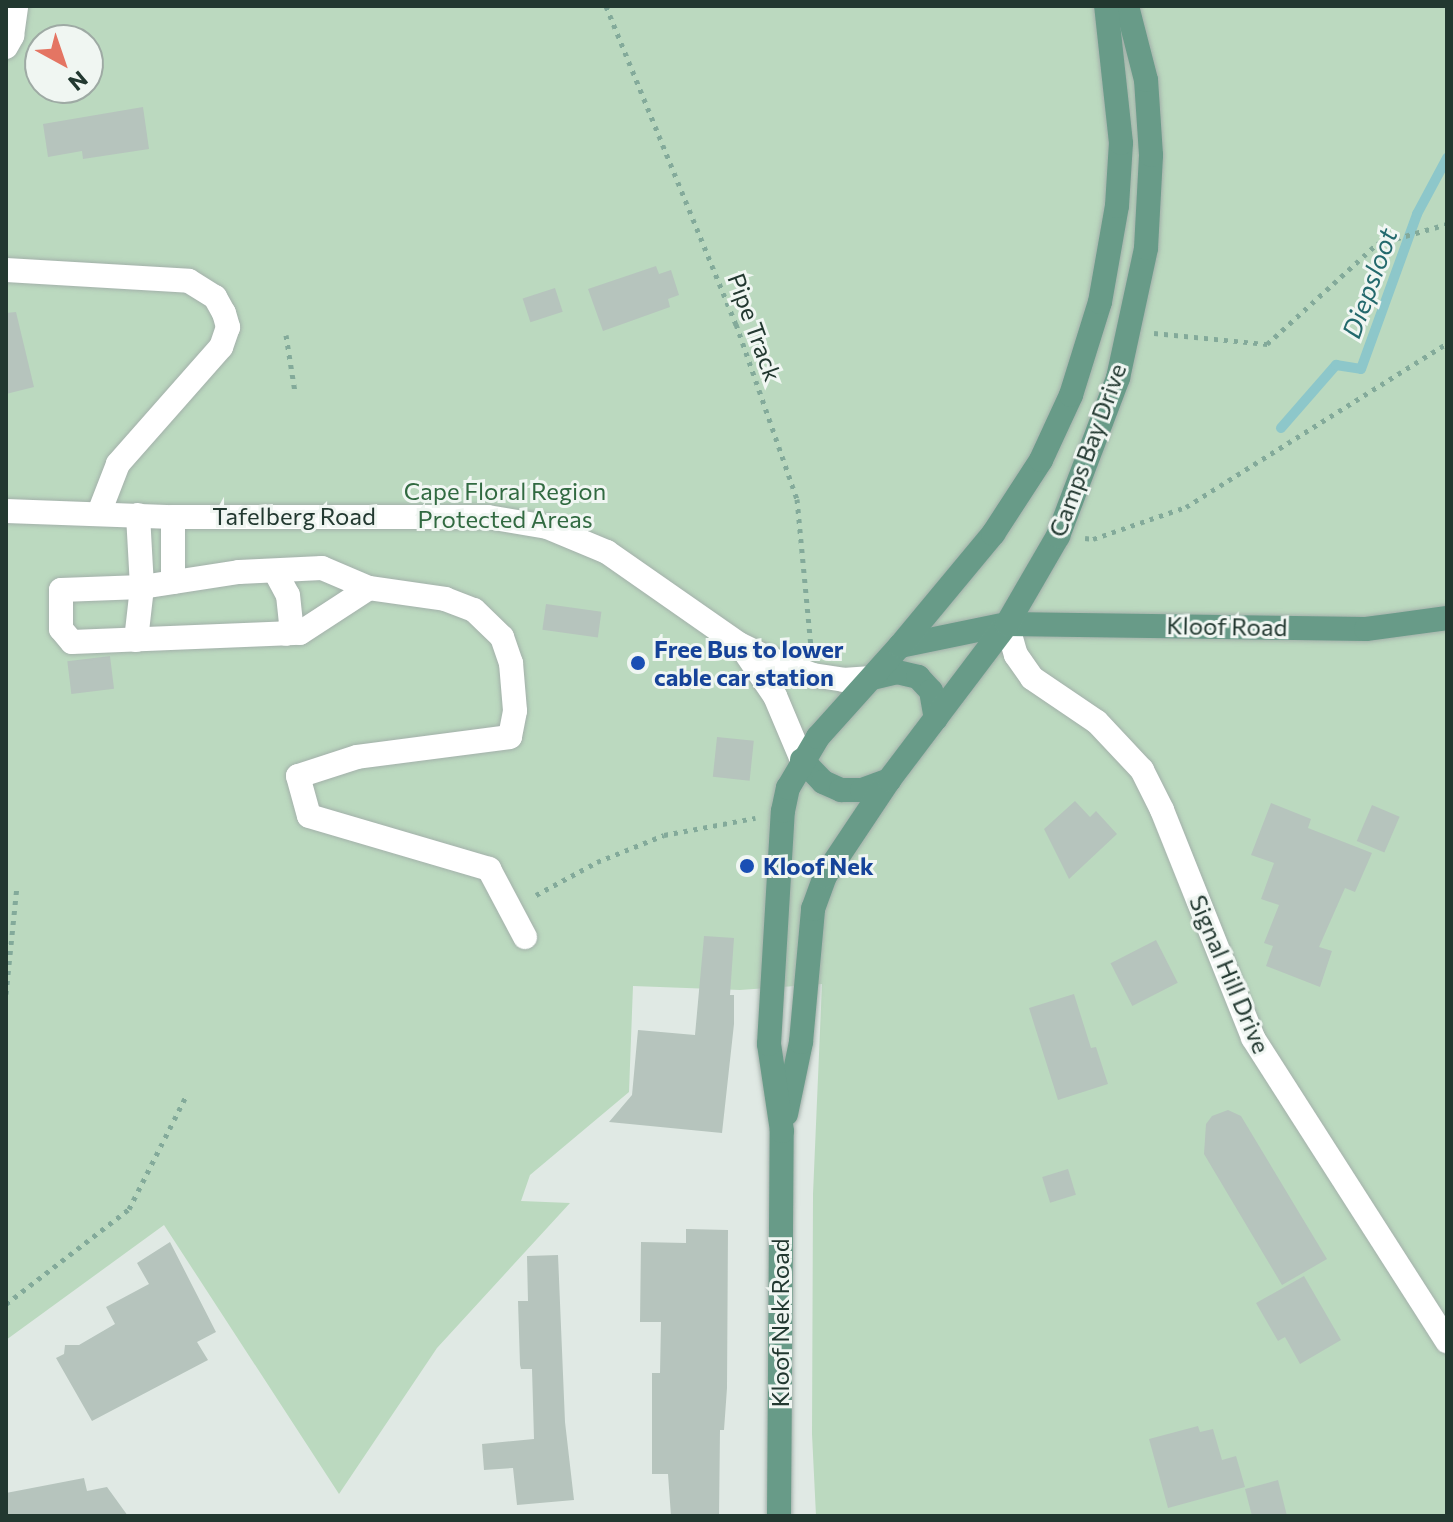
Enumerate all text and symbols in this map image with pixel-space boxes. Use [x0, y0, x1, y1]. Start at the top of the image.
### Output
north arrow [24, 24, 104, 104]
text: N [63, 66, 93, 97]
water label: Diepsloot [1335, 224, 1403, 342]
street label: Pipe Track [722, 269, 788, 385]
street label: Camps Bay Drive [1042, 359, 1132, 541]
park label: Cape Floral Region Protected Areas [404, 477, 606, 533]
street label: Tafelberg Road [212, 502, 376, 530]
street label: Kloof Road [1166, 611, 1288, 641]
place label: Free Bus to lower cable car station [654, 635, 844, 691]
marker: Free Bus to lower cable car station [629, 654, 647, 672]
place label: Kloof Nek [763, 852, 874, 880]
marker: Kloof Nek [738, 857, 756, 875]
street label: Signal Hill Drive [1184, 891, 1276, 1057]
street label: Kloof Nek Road [766, 1238, 794, 1408]

